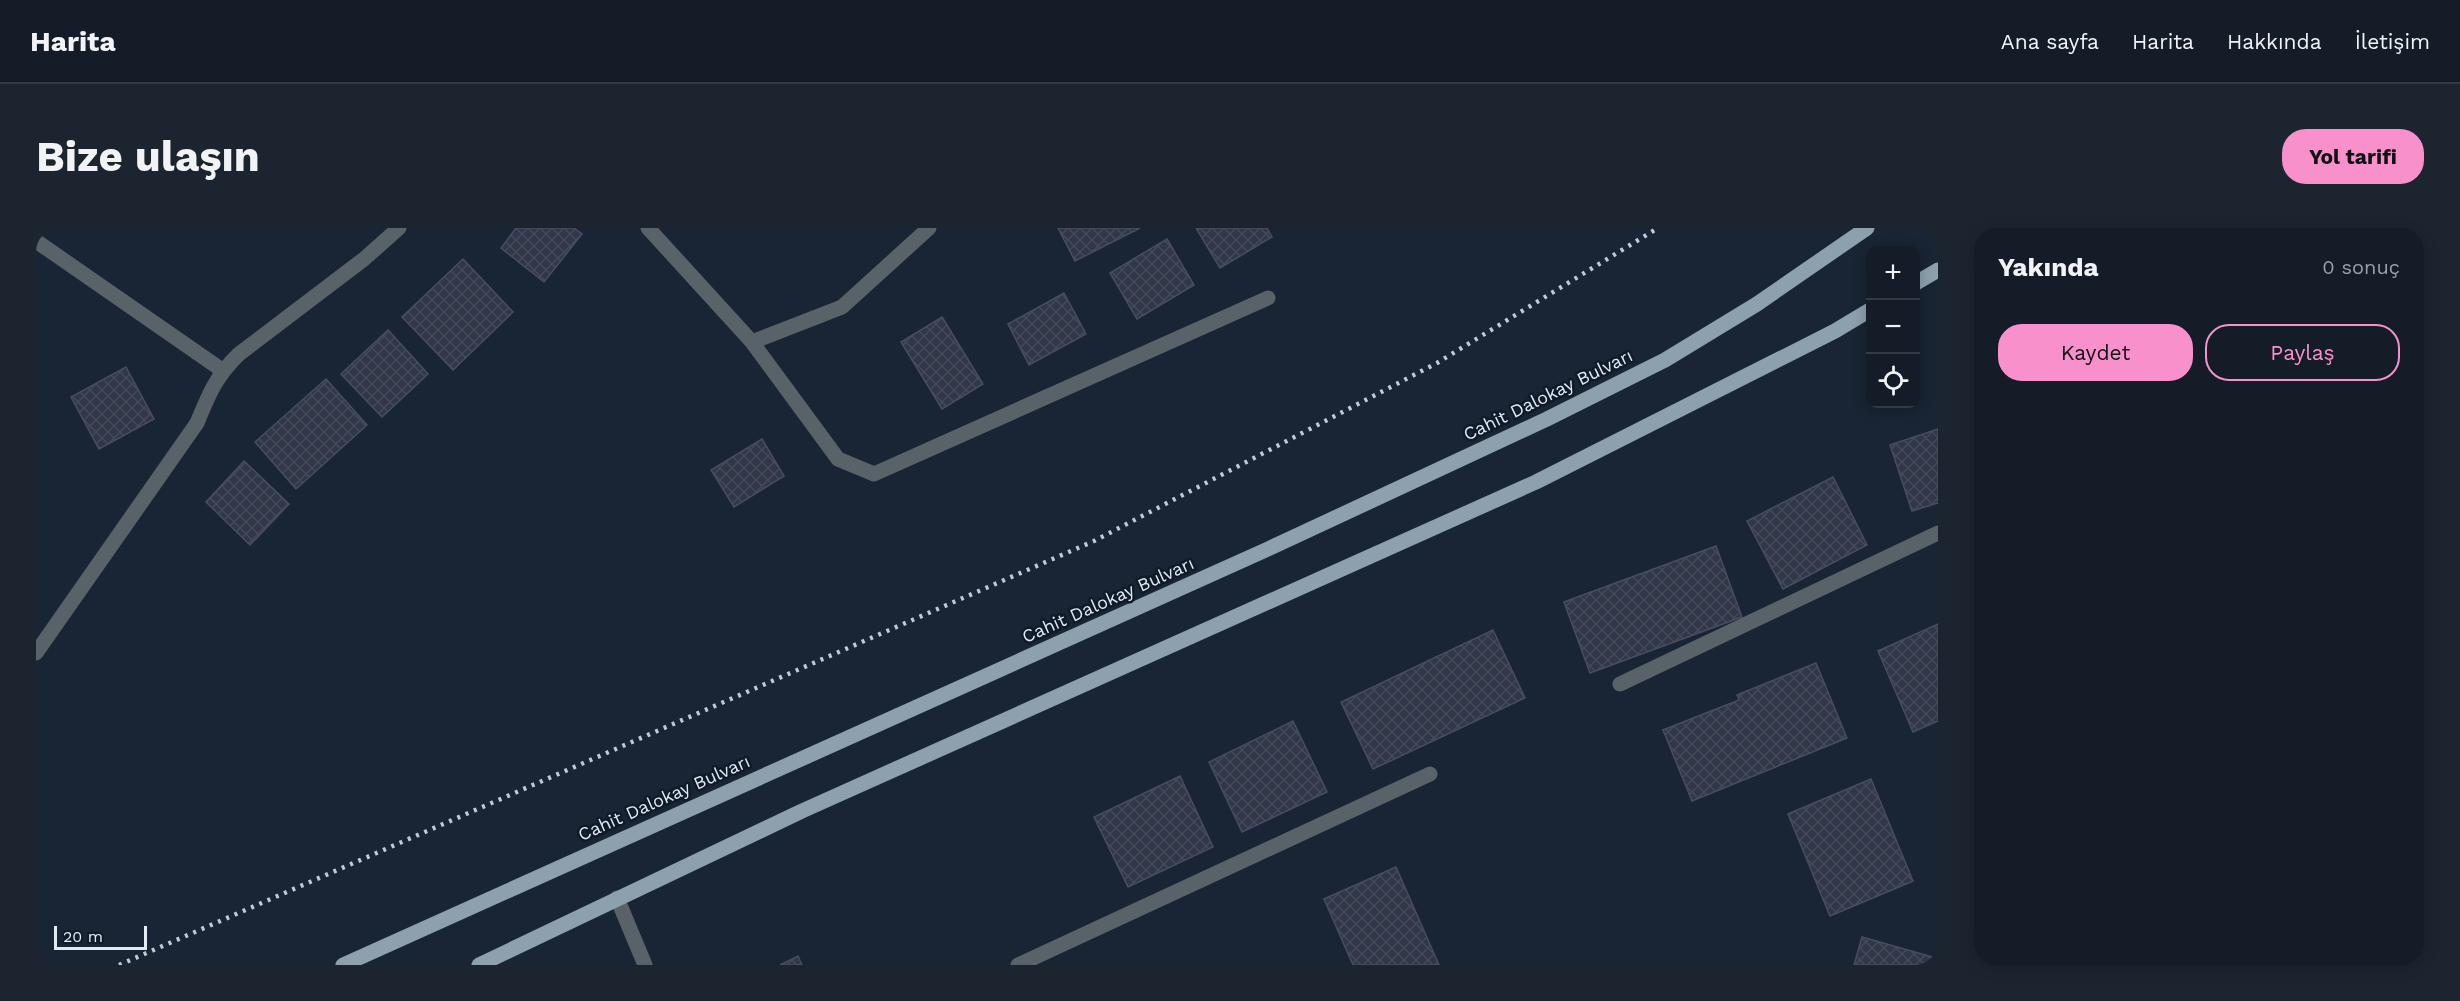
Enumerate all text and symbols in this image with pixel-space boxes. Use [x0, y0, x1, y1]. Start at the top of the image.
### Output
text: Harita [30, 25, 116, 58]
text: Ana sayfa [2001, 29, 2099, 54]
text: Harita [2132, 29, 2194, 54]
text: Hakkında [2227, 29, 2322, 54]
text: İletişim [2355, 29, 2430, 54]
button: Yol tarifi [2282, 129, 2424, 184]
text: Bize ulaşın [36, 132, 260, 181]
map controls [1866, 246, 1920, 408]
button: + [1866, 246, 1920, 300]
text: Yakında [1998, 252, 2099, 282]
text: 0 sonuç [2322, 255, 2400, 279]
button: − [1866, 300, 1920, 354]
button: Kaydet [1998, 324, 2193, 381]
button: Paylaş [2205, 324, 2400, 381]
street label: Cahit Dalokay Bulvarı [1460, 344, 1636, 445]
button: locate [1866, 354, 1920, 408]
street label: Cahit Dalokay Bulvarı [1019, 552, 1197, 647]
street label: Cahit Dalokay Bulvarı [575, 750, 753, 845]
scale bar [54, 923, 147, 950]
text: 20 m [63, 927, 103, 946]

